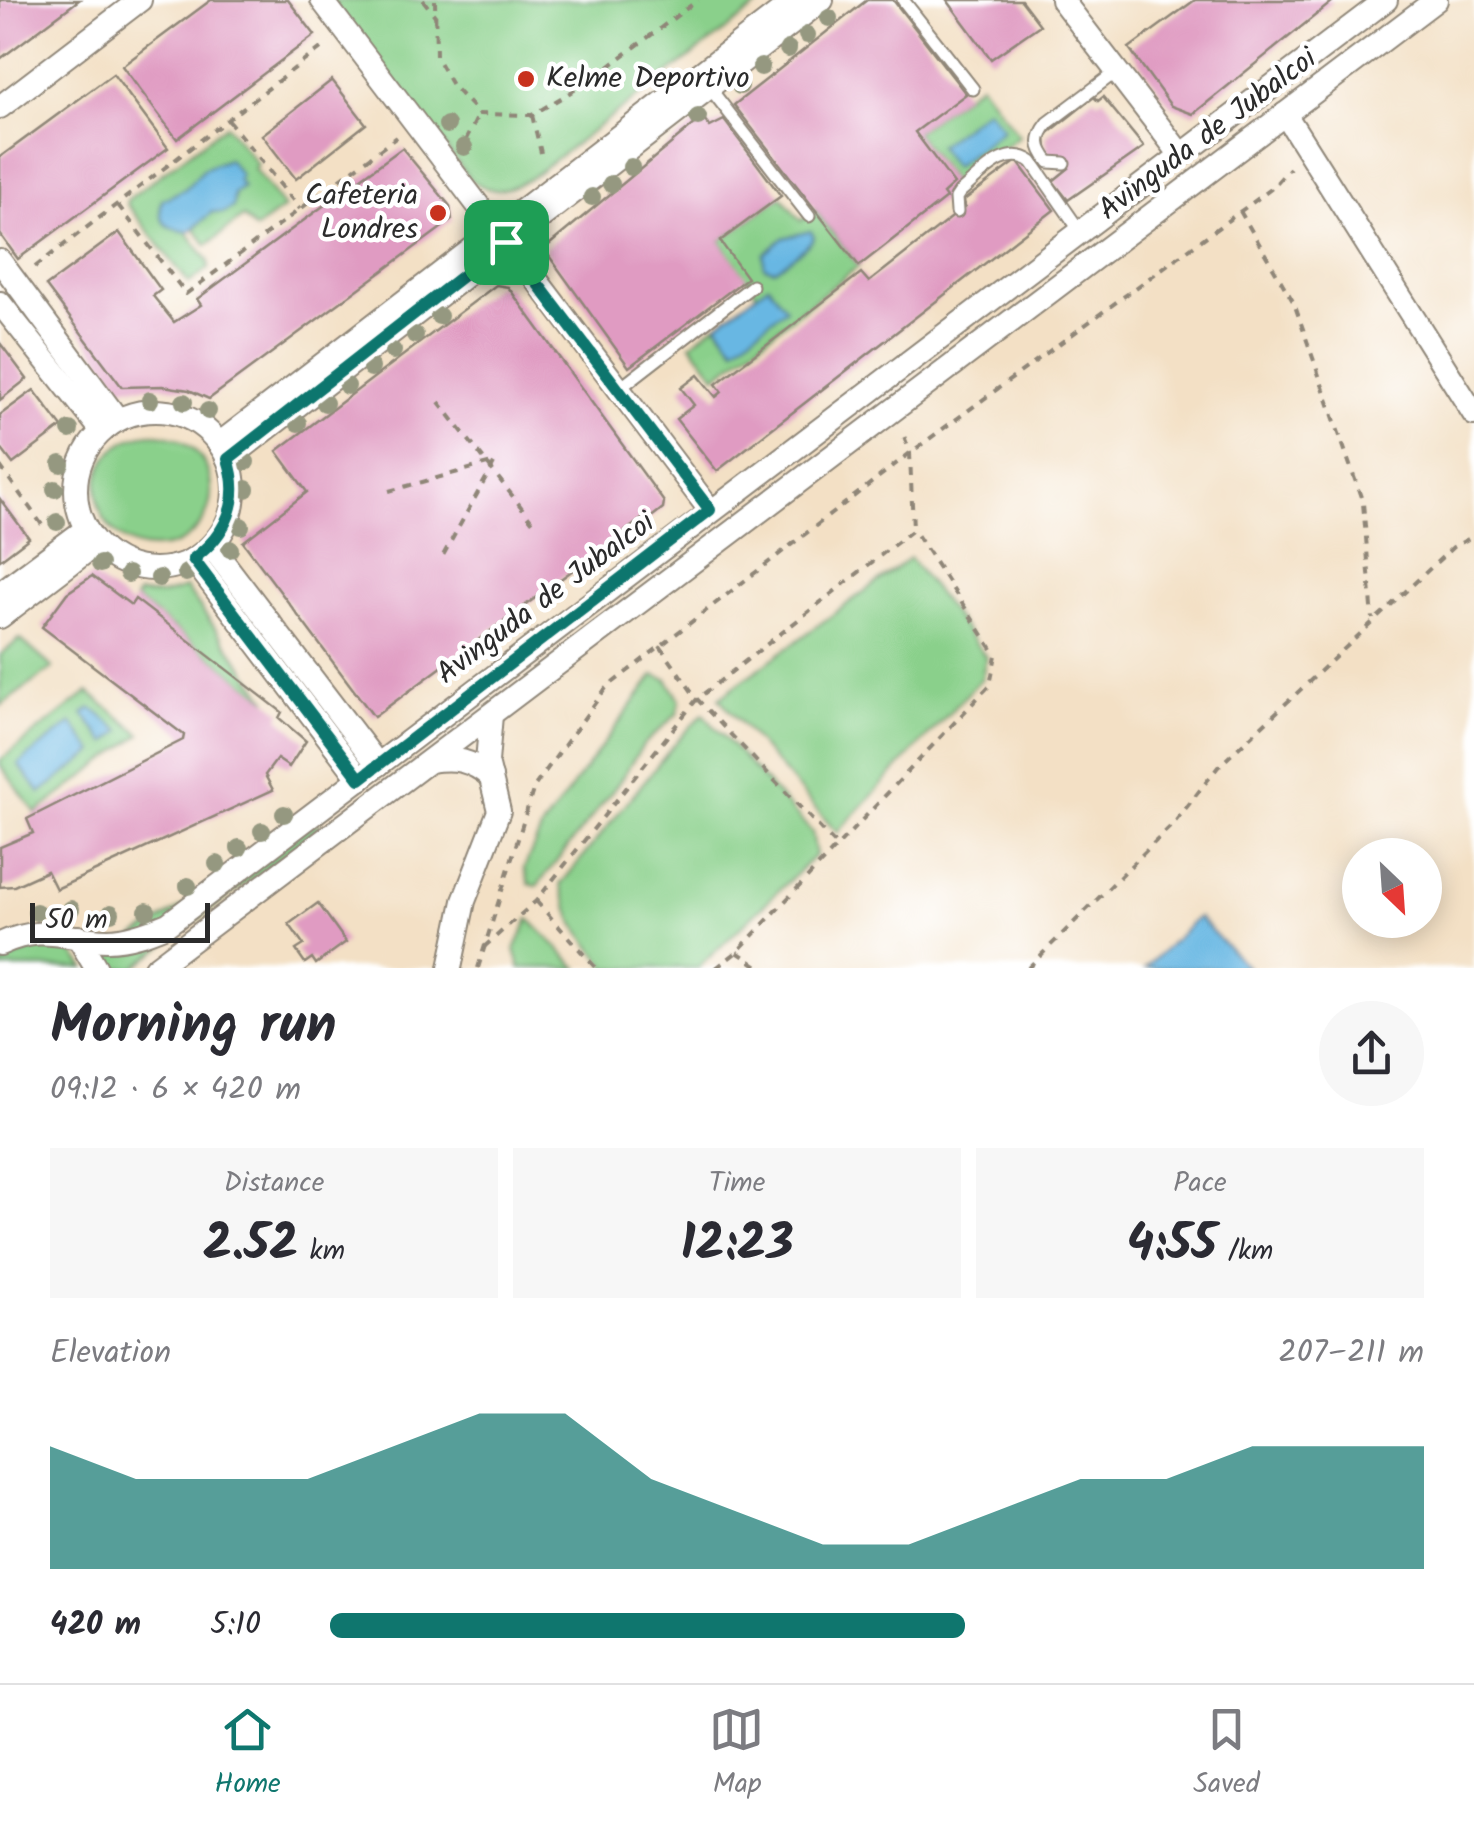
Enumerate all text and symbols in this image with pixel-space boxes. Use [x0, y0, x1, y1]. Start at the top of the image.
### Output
street label: Avinguda de Jubalcoi [1088, 35, 1329, 234]
place label: Kelme Deportivo [546, 55, 750, 103]
marker: Kelme Deportivo [515, 68, 537, 90]
place label: Cafeteria Londres [305, 172, 418, 254]
pin [464, 200, 549, 285]
marker: Cafeteria Londres [427, 202, 449, 224]
icon: arrive [479, 215, 534, 270]
street label: Avinguda de Jubalcoi [426, 499, 667, 698]
north arrow [1342, 838, 1442, 938]
map controls [1342, 838, 1442, 938]
scale bar [30, 898, 210, 943]
text: 50 m [45, 898, 108, 943]
text: Morning run [50, 984, 337, 1071]
button: share [1319, 1001, 1424, 1106]
text: 09:12 · 6 × 420 m [50, 1065, 301, 1116]
text: Distance [224, 1161, 324, 1206]
text: Time [709, 1161, 765, 1206]
text: Pace [1173, 1161, 1227, 1206]
text: 2.52 [203, 1206, 298, 1286]
text: 12:23 [680, 1206, 794, 1286]
text: 4:55 [1127, 1206, 1217, 1286]
text: km [298, 1229, 345, 1274]
text: /km [1217, 1229, 1273, 1274]
text: Elevation [50, 1328, 171, 1379]
text: 207–211 m [1278, 1328, 1424, 1379]
text: 420 m [50, 1600, 141, 1651]
text: 5:10 [210, 1600, 261, 1651]
tab: Home [214, 1702, 281, 1807]
tab: Map [709, 1702, 764, 1807]
tab: Saved [1193, 1702, 1260, 1807]

